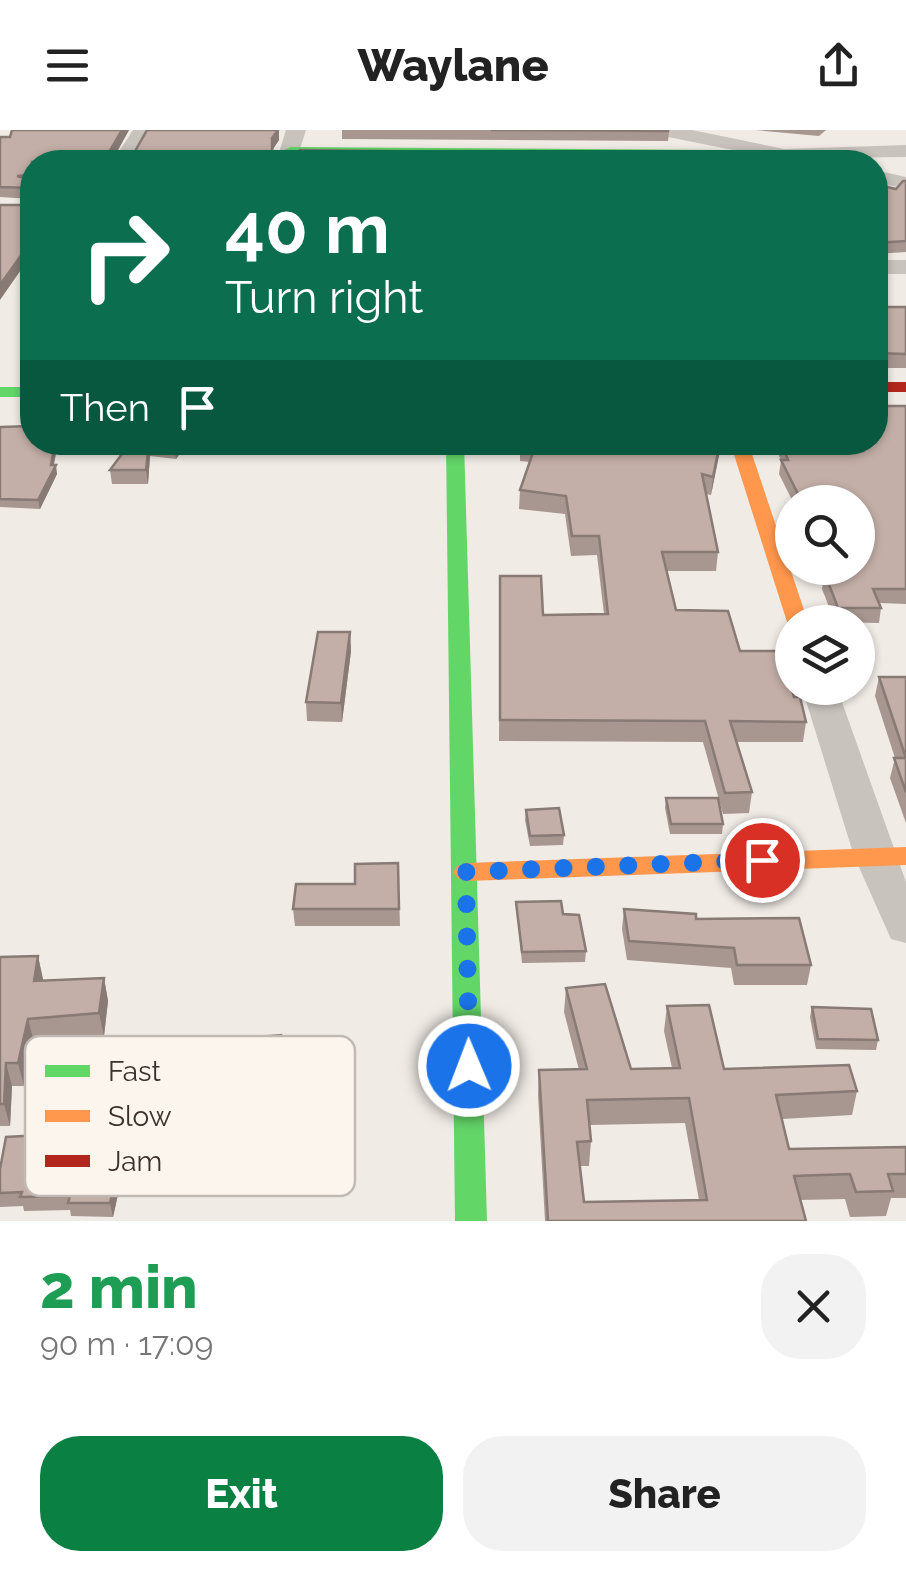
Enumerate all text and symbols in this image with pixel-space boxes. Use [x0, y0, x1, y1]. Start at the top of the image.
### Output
icon: menu [40, 38, 95, 93]
icon: share [811, 38, 866, 93]
text: Waylane [357, 39, 549, 92]
text: 40 m [225, 187, 390, 269]
icon: right [60, 190, 190, 320]
text: Turn right [225, 271, 423, 324]
icon: arrive [170, 380, 225, 435]
text: Then [60, 385, 150, 430]
map controls [775, 485, 875, 705]
button: search [775, 485, 875, 585]
button: layers [775, 605, 875, 705]
pin [720, 818, 805, 903]
icon: arrive [735, 833, 790, 888]
position arrow [417, 1014, 521, 1118]
legend [25, 1036, 355, 1196]
text: Fast [108, 1055, 161, 1088]
text: Slow [108, 1100, 172, 1133]
text: Jam [108, 1145, 162, 1178]
text: 2 min [40, 1252, 198, 1322]
button: close [761, 1254, 866, 1359]
text: 90 m · 17:09 [40, 1325, 213, 1362]
button: Exit [40, 1436, 443, 1551]
button: Share [463, 1436, 866, 1551]

